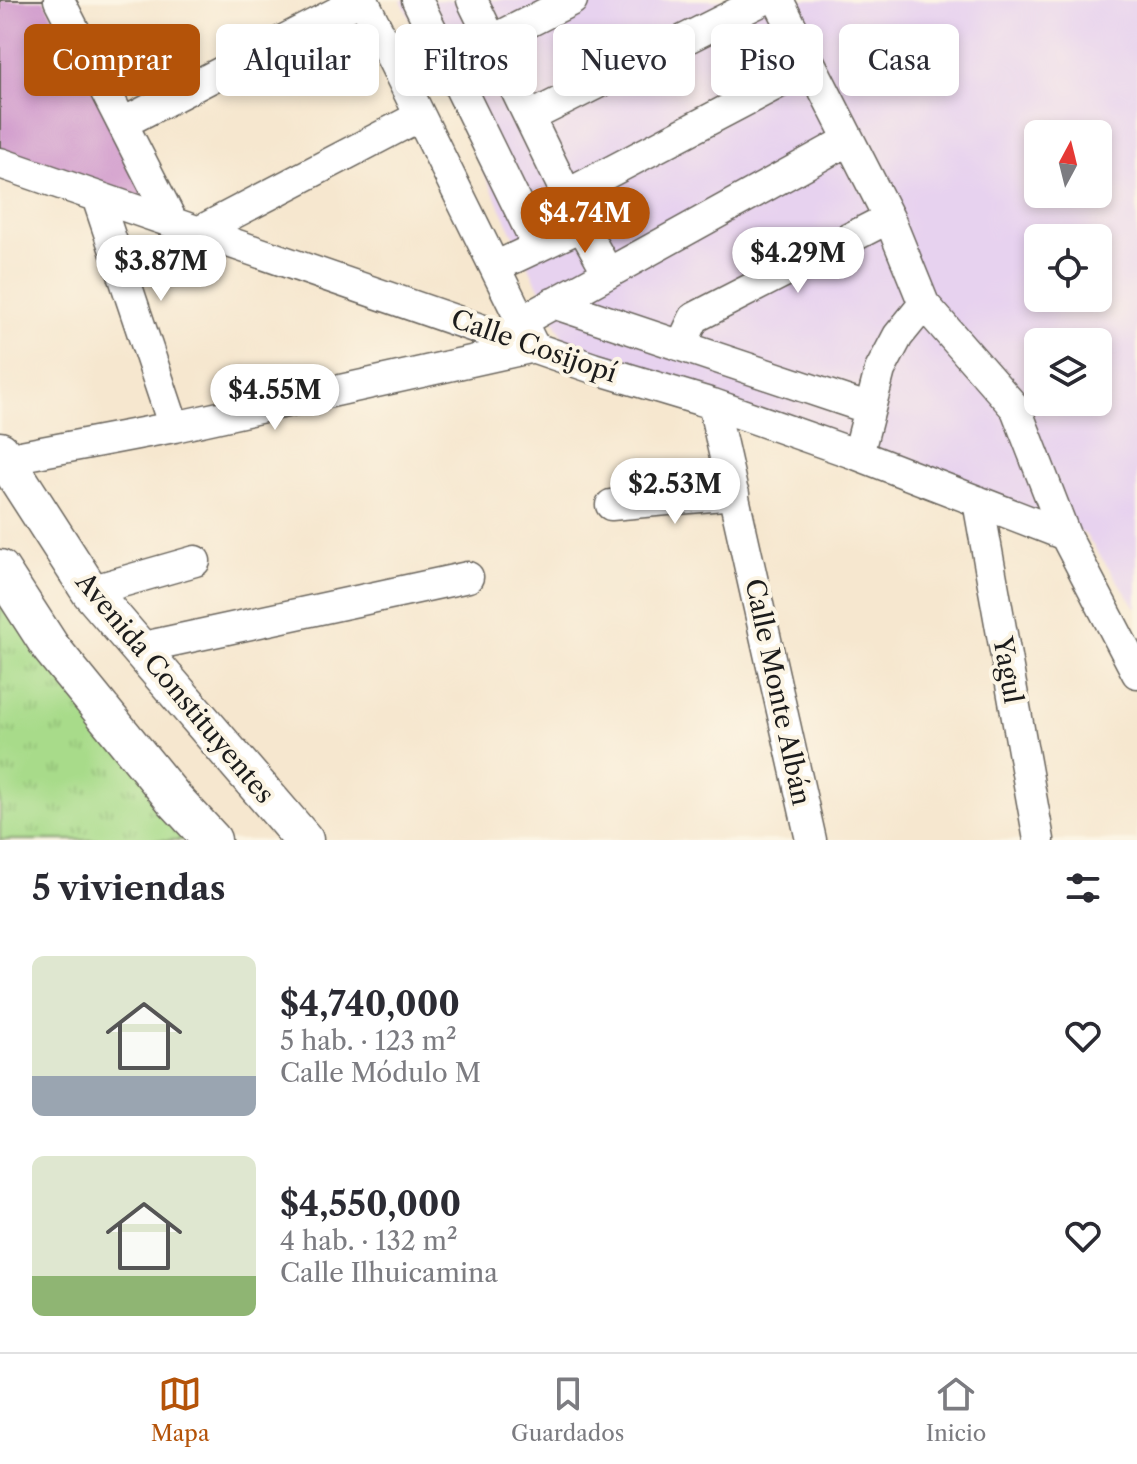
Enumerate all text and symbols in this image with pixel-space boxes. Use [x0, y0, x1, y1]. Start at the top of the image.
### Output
chip: Comprar [24, 24, 200, 96]
chip: Alquilar [216, 24, 379, 96]
chip: Filtros [395, 24, 537, 96]
chip: Nuevo [553, 24, 695, 96]
chip: Piso [711, 24, 823, 96]
chip: Casa [839, 24, 959, 96]
north arrow [1024, 120, 1112, 208]
map controls [1024, 120, 1112, 416]
pin: $4.74M [520, 187, 650, 255]
text: $4.74M [539, 197, 631, 229]
button: locate [1024, 224, 1112, 312]
pin: $4.29M [733, 227, 863, 295]
pin: $3.87M [96, 235, 226, 303]
text: $4.29M [750, 237, 846, 269]
text: $3.87M [114, 245, 208, 277]
street label: Calle Cosijopí [447, 303, 621, 389]
button: layers [1024, 328, 1112, 416]
pin: $4.55M [210, 364, 340, 432]
text: $4.55M [228, 374, 322, 406]
pin: $2.53M [610, 458, 740, 526]
text: $2.53M [628, 468, 722, 500]
street label: Avenida Constituyentes [69, 565, 281, 810]
street label: Calle Monte Albán [738, 576, 818, 808]
street label: Yagul [986, 633, 1030, 706]
icon: filters [1061, 866, 1105, 910]
text: 5 viviendas [32, 867, 226, 909]
text: $4,740,000 [280, 983, 460, 1025]
icon: home [96, 988, 192, 1084]
icon: heart [1061, 1014, 1105, 1058]
text: 5 hab. · 123 m² [280, 1025, 457, 1057]
text: Calle Módulo M [280, 1057, 481, 1089]
text: $4,550,000 [280, 1183, 461, 1225]
icon: home [96, 1188, 192, 1284]
icon: heart [1061, 1214, 1105, 1258]
text: 4 hab. · 132 m² [280, 1225, 458, 1257]
text: Calle Ilhuicamina [280, 1257, 498, 1289]
tab: Mapa [151, 1372, 210, 1447]
tab: Guardados [511, 1372, 624, 1447]
tab: Inicio [926, 1372, 986, 1447]

